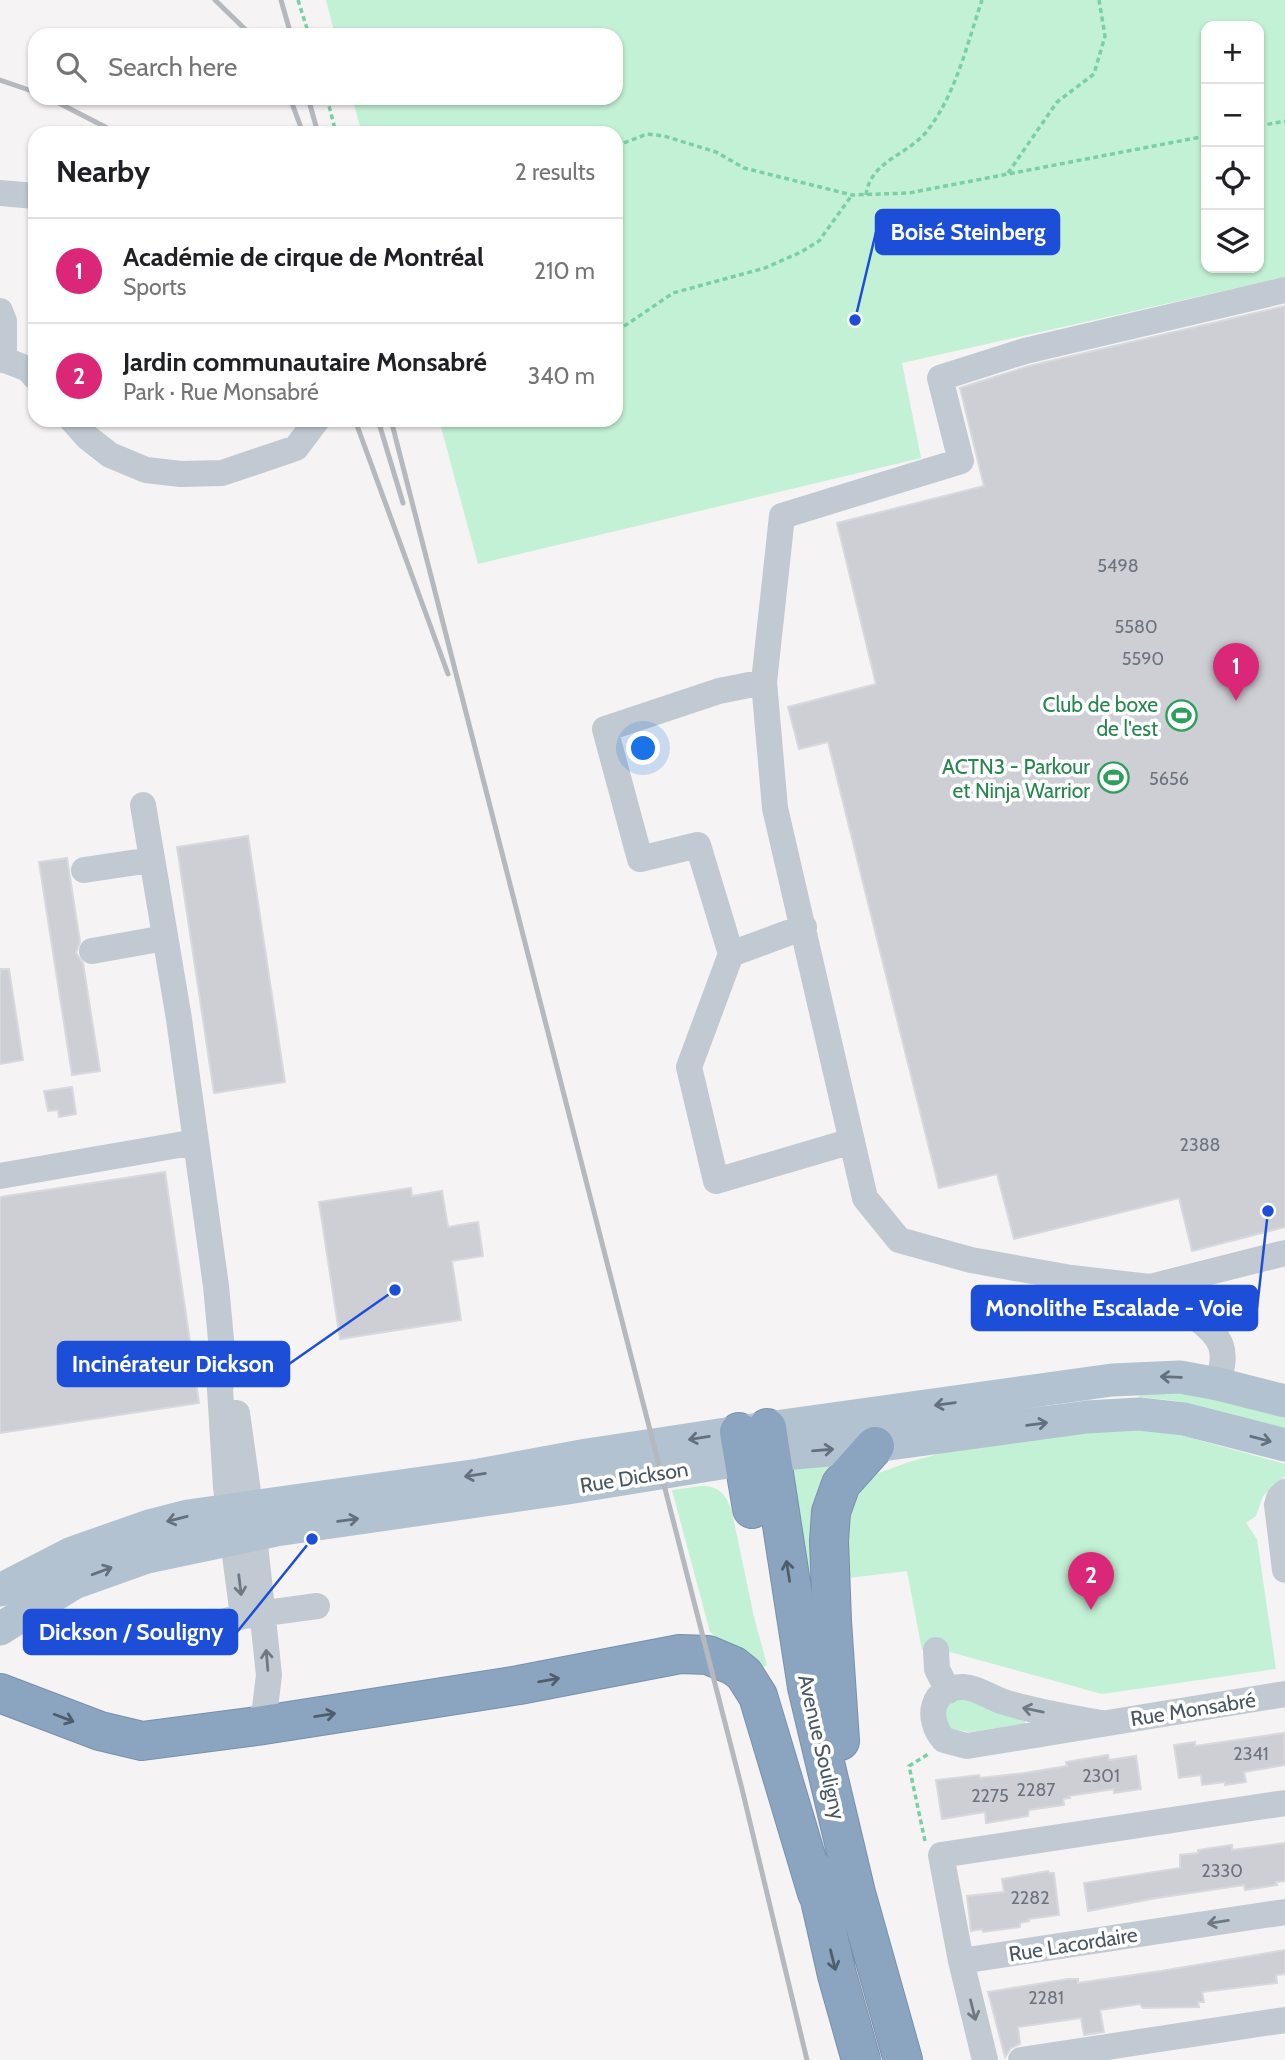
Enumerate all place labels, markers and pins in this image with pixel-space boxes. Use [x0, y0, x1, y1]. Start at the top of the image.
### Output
callout: Boisé Steinberg [876, 210, 1059, 254]
pin: 1 [1213, 643, 1259, 701]
place label: Club de boxe de l'est [1042, 692, 1158, 741]
sports icon: Club de boxe de l'est [1164, 699, 1198, 733]
place label: ACTN3 - Parkour et Ninja Warrior [942, 754, 1090, 804]
sports icon: ACTN3 - Parkour et Ninja Warrior [1096, 761, 1130, 795]
callout: Monolithe Escalade - Voie [972, 1286, 1257, 1330]
callout: Incinérateur Dickson [58, 1342, 289, 1386]
pin: 2 [1068, 1552, 1114, 1610]
callout: Dickson / Souligny [24, 1610, 237, 1654]

